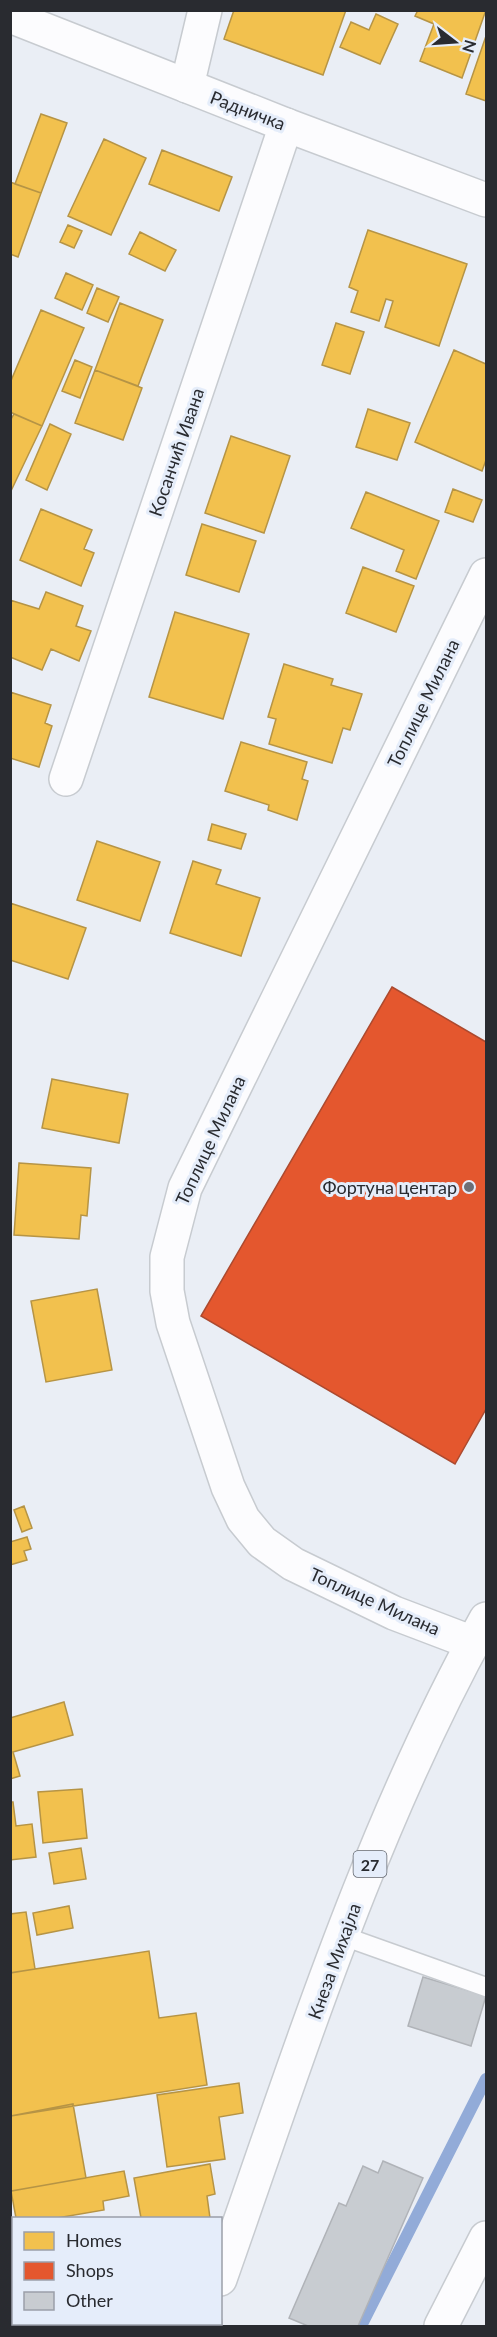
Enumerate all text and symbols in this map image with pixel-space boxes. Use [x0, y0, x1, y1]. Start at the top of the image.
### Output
north arrow [425, 12, 485, 72]
text: N [459, 38, 481, 55]
street label: Радничка [207, 86, 289, 134]
street label: Косанчић Ивана [144, 385, 208, 519]
street label: Топлице Милана [382, 635, 464, 771]
street label: Топлице Милана [170, 1072, 250, 1208]
place label: Фортуна центар [323, 1176, 457, 1198]
marker: Фортуна центар [462, 1180, 476, 1194]
street label: Топлице Милана [307, 1562, 443, 1640]
road number: 27 [354, 1851, 386, 1877]
street label: Кнеза Михајла [303, 1900, 365, 2022]
legend [12, 2217, 222, 2325]
text: Homes [66, 2229, 122, 2251]
text: Shops [66, 2259, 114, 2281]
text: Other [66, 2289, 113, 2311]

